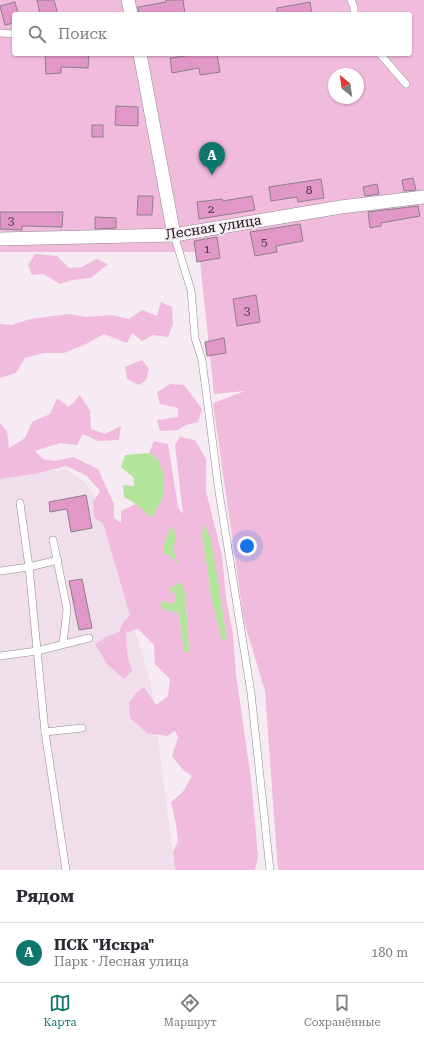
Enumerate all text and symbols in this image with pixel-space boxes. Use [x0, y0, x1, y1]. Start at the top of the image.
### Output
search box [12, 12, 412, 56]
icon: search [26, 23, 48, 45]
text: Поиск [58, 25, 107, 43]
north arrow [328, 68, 364, 104]
pin: A [199, 142, 225, 175]
house number: 8 [306, 183, 313, 197]
house number: 2 [208, 202, 215, 216]
street label: Лесная улица [164, 211, 263, 243]
house number: 3 [8, 214, 15, 228]
house number: 5 [261, 235, 268, 249]
house number: 1 [204, 242, 211, 256]
house number: 3 [244, 304, 251, 318]
your location [237, 536, 257, 556]
text: Рядом [16, 886, 74, 906]
text: ПСК "Искра" [54, 936, 154, 954]
text: A [24, 945, 34, 960]
text: 180 m [371, 945, 408, 960]
text: Парк · Лесная улица [54, 954, 189, 969]
tab: Карта [44, 992, 76, 1029]
tab: Маршрут [164, 992, 217, 1029]
tab: Сохранённые [304, 992, 380, 1029]

